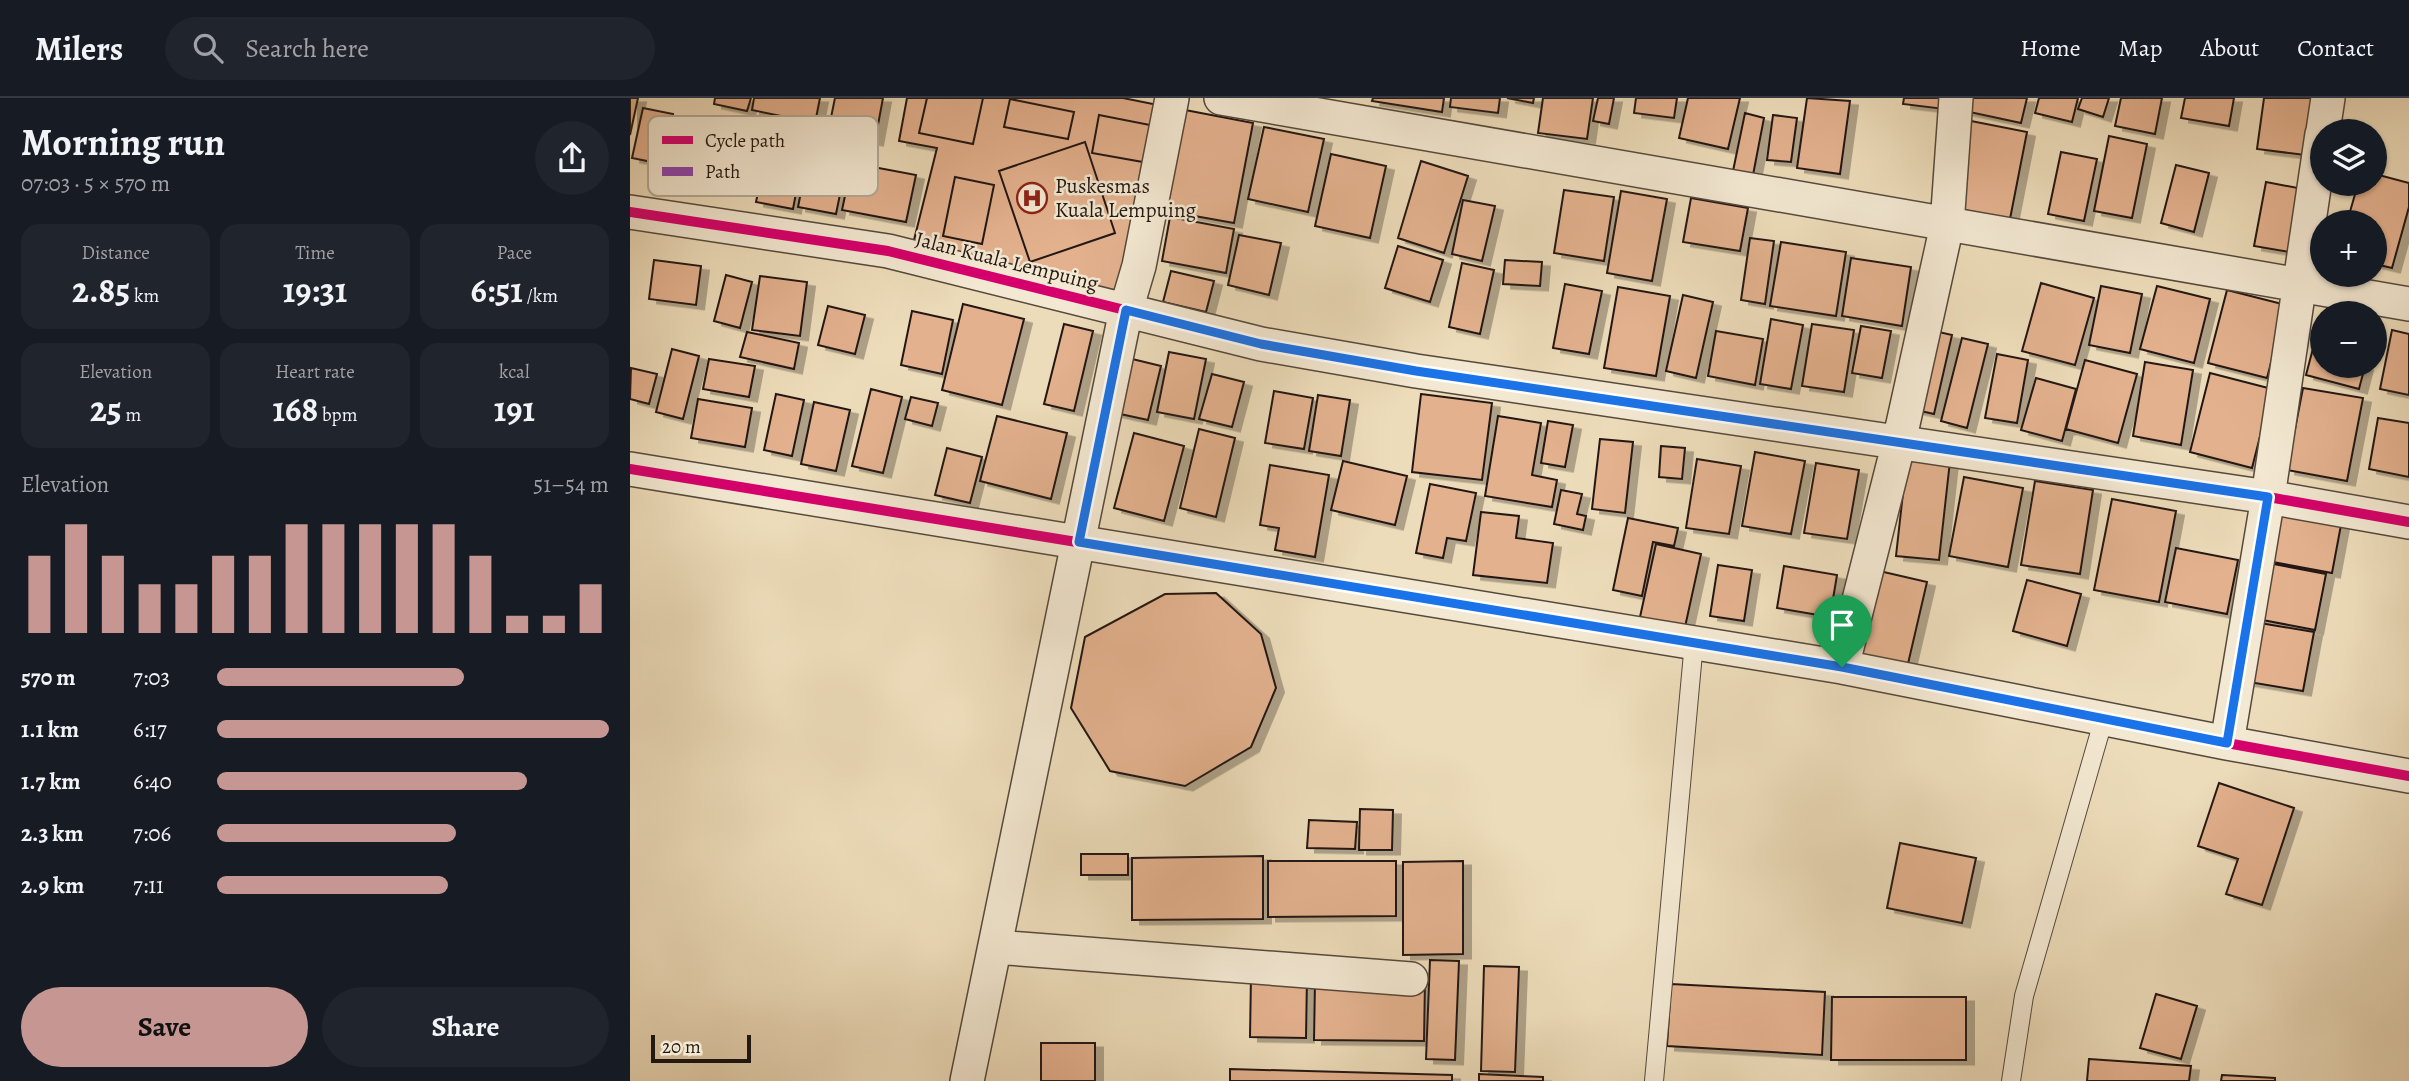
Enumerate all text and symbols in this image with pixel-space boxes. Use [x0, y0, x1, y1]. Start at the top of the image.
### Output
search box [165, 17, 655, 80]
text: Milers [35, 26, 123, 71]
icon: search [189, 29, 227, 67]
text: Search here [245, 31, 369, 66]
text: Home [2020, 32, 2081, 64]
text: Map [2119, 32, 2163, 64]
text: About [2201, 32, 2259, 64]
text: Contact [2297, 32, 2374, 64]
text: Morning run [21, 116, 225, 168]
legend [648, 116, 878, 196]
map controls [2310, 119, 2387, 378]
button: layers [2310, 119, 2387, 196]
button: share [535, 121, 609, 195]
text: Cycle path [705, 128, 785, 154]
text: Path [705, 159, 740, 185]
text: 07:03 · 5 × 570 m [21, 168, 170, 199]
place label: Puskesmas Kuala Lempuing [1055, 172, 1196, 224]
hospital icon: Puskesmas Kuala Lempuing [1015, 181, 1049, 215]
button: + [2310, 210, 2387, 287]
street label: Jalan Kuala Lempuing [913, 225, 1102, 297]
text: Distance [82, 240, 150, 266]
text: Time [295, 240, 335, 266]
text: Pace [497, 240, 532, 266]
text: 2.85 [72, 266, 130, 314]
text: 19:31 [283, 266, 347, 314]
text: 6:51 [471, 266, 523, 314]
text: km [130, 283, 159, 309]
text: /km [523, 283, 558, 309]
button: − [2310, 301, 2387, 378]
text: Elevation [79, 359, 152, 385]
text: Heart rate [275, 359, 355, 385]
text: kcal [499, 359, 530, 385]
text: 25 [90, 385, 122, 433]
text: 168 [273, 385, 318, 433]
text: 191 [494, 385, 535, 433]
text: m [122, 402, 141, 428]
text: bpm [318, 402, 357, 428]
text: Elevation [21, 469, 109, 500]
text: 51–54 m [533, 469, 609, 500]
pin [1812, 595, 1872, 667]
icon: arrive [1823, 606, 1861, 644]
text: 570 m [21, 662, 76, 693]
text: 7:03 [133, 662, 170, 693]
text: 1.1 km [21, 714, 79, 745]
text: 6:17 [133, 714, 167, 745]
text: 1.7 km [21, 766, 81, 797]
text: 6:40 [133, 766, 172, 797]
text: 2.3 km [21, 818, 84, 849]
text: 7:06 [133, 818, 171, 849]
text: 2.9 km [21, 870, 84, 901]
text: 7:11 [133, 870, 164, 901]
button: Save [21, 987, 308, 1067]
button: Share [322, 987, 609, 1067]
scale bar [651, 1032, 751, 1064]
text: 20 m [662, 1034, 701, 1060]

